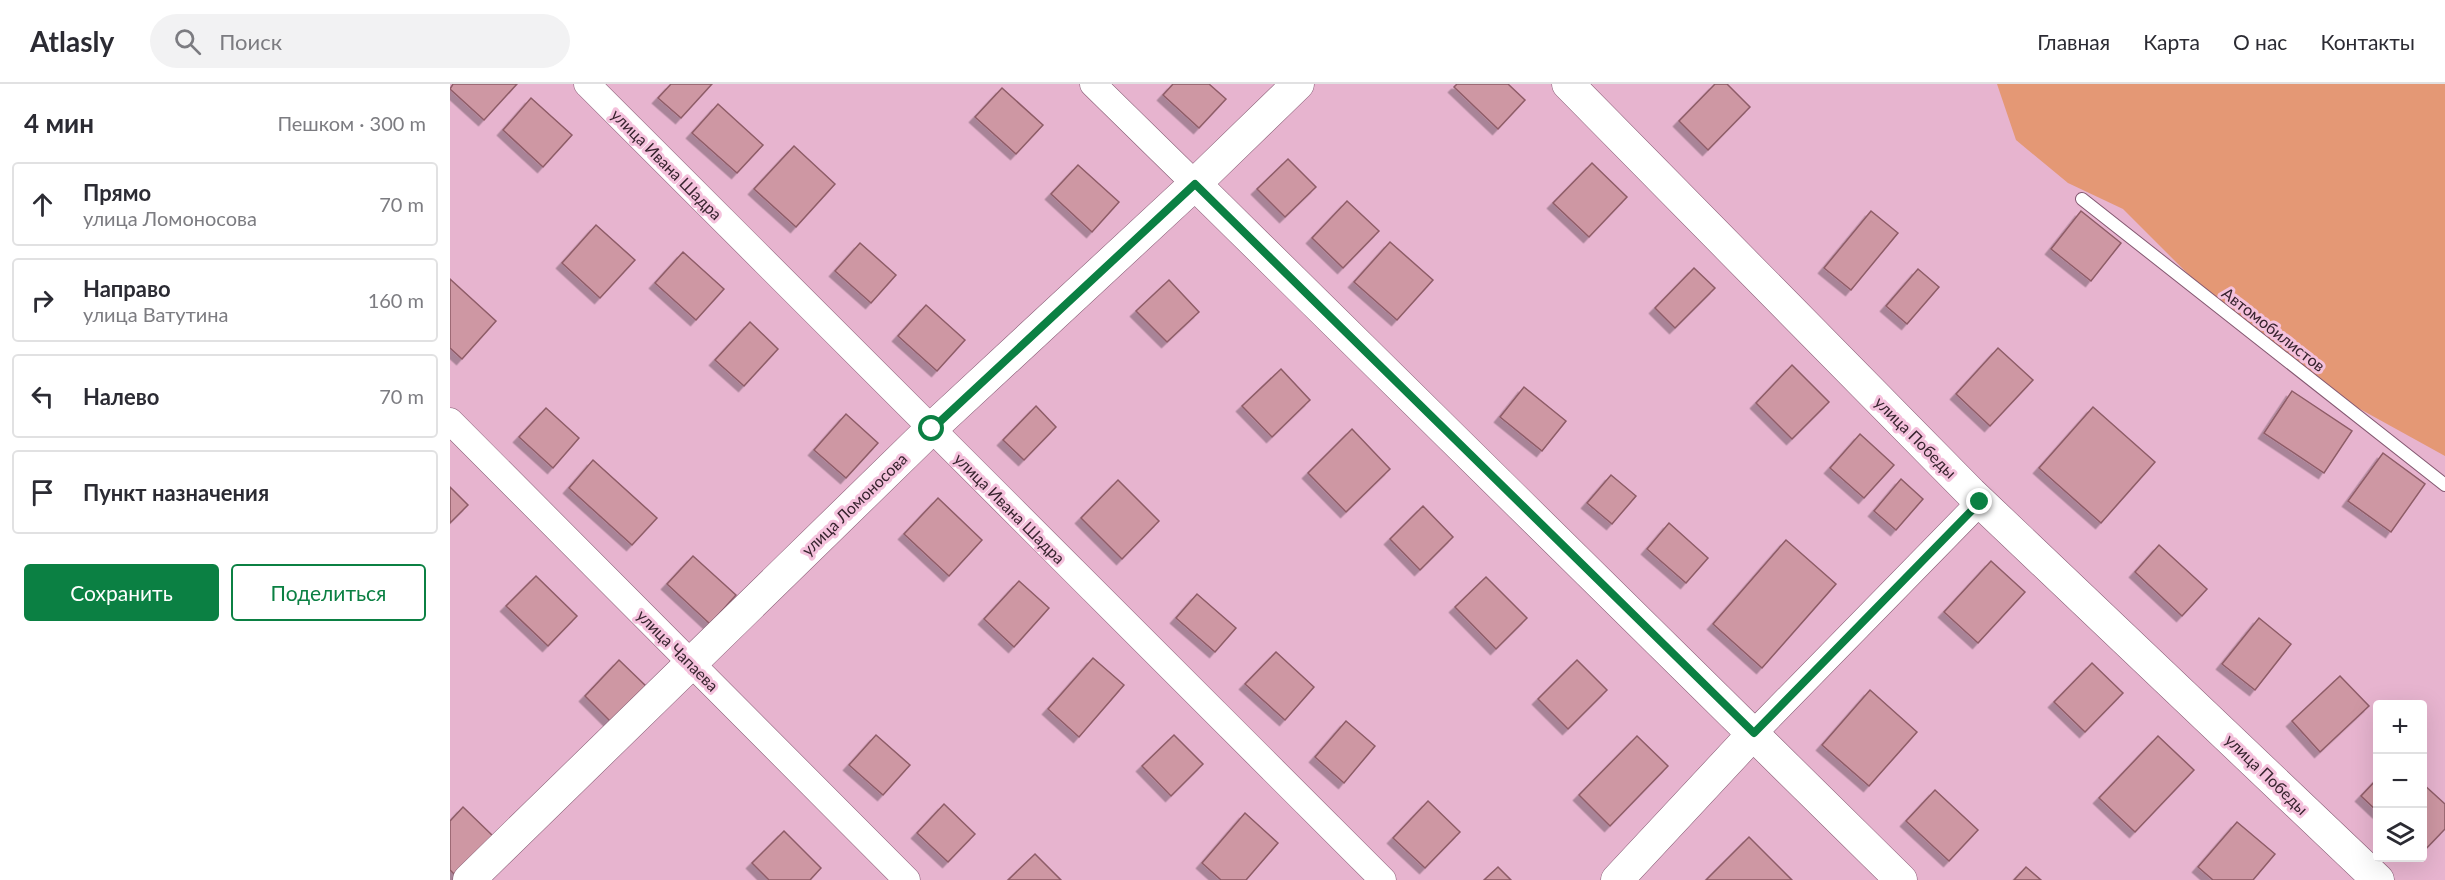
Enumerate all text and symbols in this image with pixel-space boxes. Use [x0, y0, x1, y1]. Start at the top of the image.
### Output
search box [150, 14, 570, 68]
text: Atlasly [30, 24, 114, 58]
icon: search [171, 25, 204, 58]
text: Поиск [219, 28, 282, 55]
text: Главная [2037, 29, 2110, 54]
text: Карта [2143, 29, 2200, 54]
text: О нас [2233, 29, 2287, 54]
text: Контакты [2320, 29, 2415, 54]
street label: улица Ивана Шадра [608, 105, 726, 223]
text: 4 мин [24, 107, 94, 139]
text: Пешком · 300 m [277, 111, 426, 135]
text: Прямо [83, 179, 151, 206]
icon: ahead [26, 188, 59, 221]
text: 70 m [379, 192, 424, 216]
text: улица Ломоносова [83, 206, 257, 230]
text: Направо [83, 275, 171, 302]
street label: Автомобилистов [2219, 283, 2329, 375]
icon: right [26, 284, 59, 317]
text: 160 m [368, 288, 424, 312]
text: улица Ватутина [83, 302, 228, 326]
icon: left [26, 380, 59, 413]
text: Налево [83, 383, 159, 410]
text: 70 m [379, 384, 424, 408]
street label: улица Победы [1871, 392, 1961, 482]
route start [918, 415, 944, 441]
street label: улица Ломоносова [797, 449, 911, 559]
street label: улица Ивана Шадра [951, 449, 1069, 567]
icon: arrive [26, 476, 59, 509]
text: Пункт назначения [83, 479, 269, 506]
route end [1966, 488, 1992, 514]
button: Сохранить [24, 564, 219, 621]
button: Поделиться [231, 564, 426, 621]
street label: улица Чапаева [633, 605, 723, 695]
map controls [2373, 700, 2427, 862]
button: + [2373, 700, 2427, 754]
street label: улица Победы [2222, 730, 2312, 818]
button: − [2373, 754, 2427, 808]
button: layers [2373, 808, 2427, 862]

